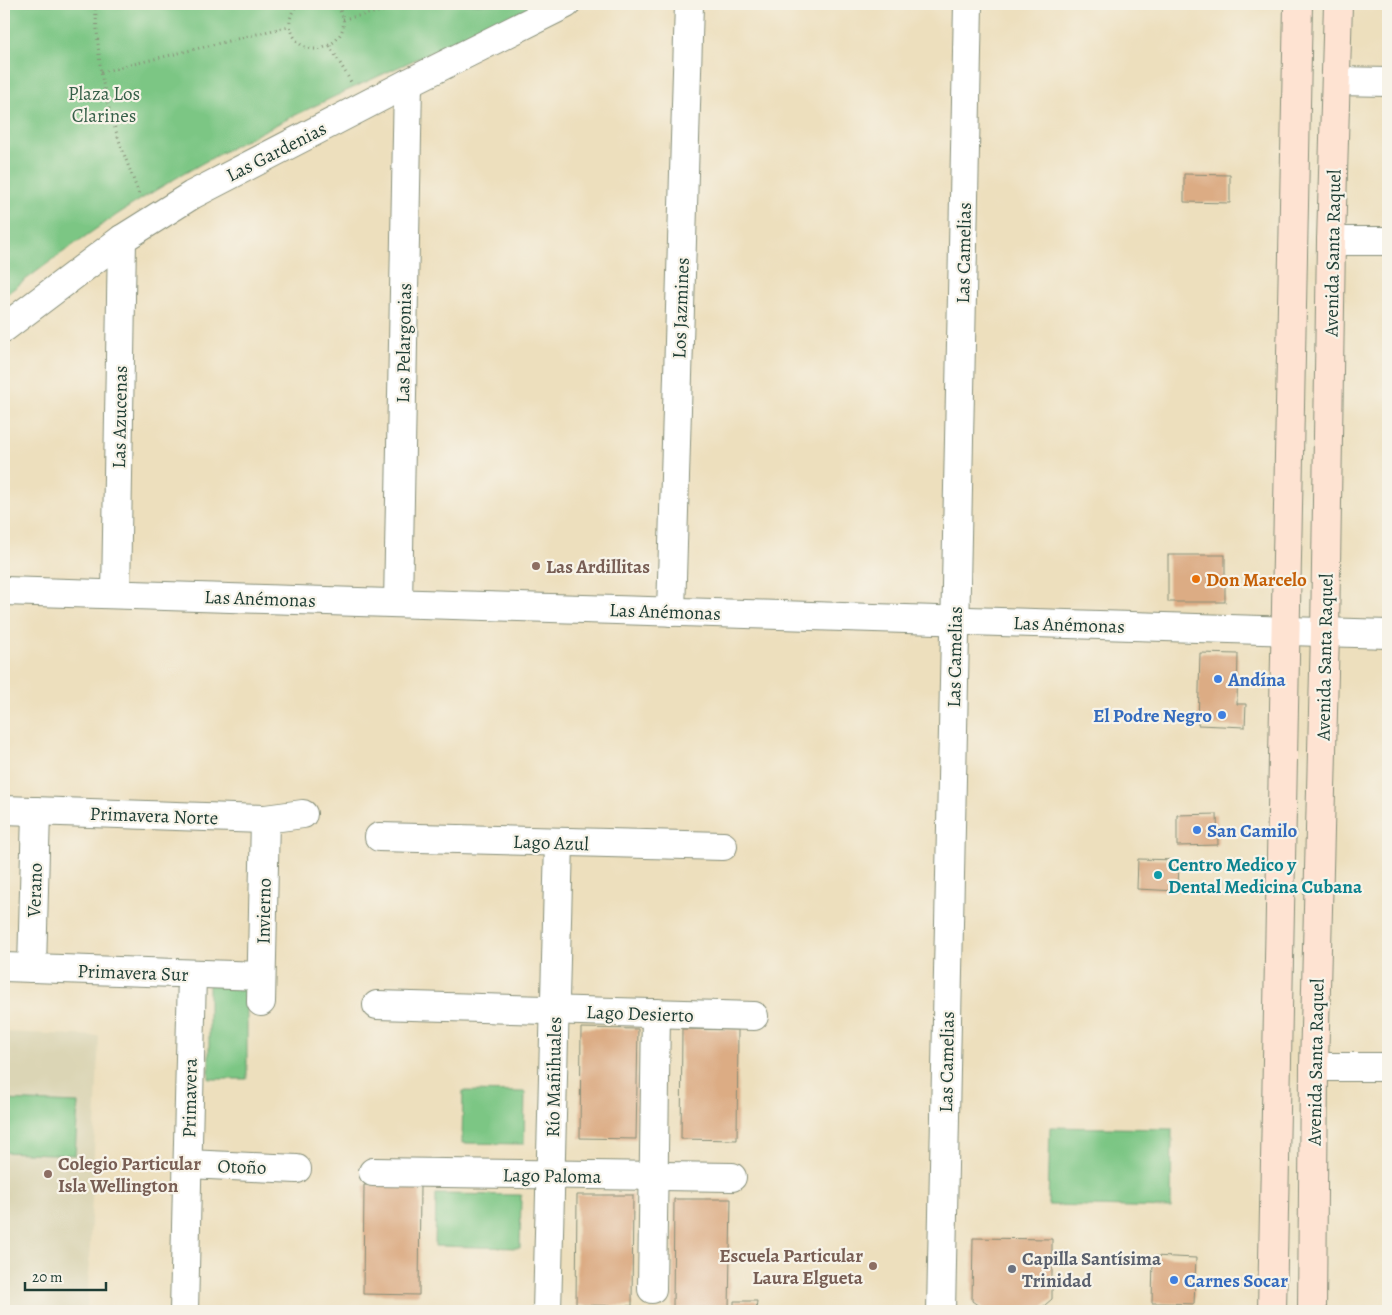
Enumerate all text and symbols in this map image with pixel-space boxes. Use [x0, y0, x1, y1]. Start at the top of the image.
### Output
park label: Plaza Los Clarines [68, 81, 140, 129]
street label: Las Gardenias [222, 115, 331, 188]
street label: Avenida Santa Raquel [1319, 169, 1347, 338]
street label: Las Camelias [950, 202, 978, 304]
street label: Los Jazmines [666, 257, 696, 359]
street label: Las Pelargonias [390, 283, 418, 403]
street label: Las Azucenas [106, 365, 134, 469]
place label: Las Ardillitas [546, 554, 650, 580]
marker: Las Ardillitas [530, 560, 542, 572]
place label: Don Marcelo [1206, 567, 1307, 593]
marker: Don Marcelo [1190, 573, 1202, 585]
street label: Avenida Santa Raquel [1311, 573, 1339, 742]
street label: Las Anémonas [204, 584, 316, 614]
street label: Las Anémonas [609, 597, 721, 627]
street label: Las Camelias [941, 606, 969, 708]
street label: Las Anémonas [1013, 610, 1125, 640]
place label: Andína [1227, 667, 1287, 693]
marker: Andína [1212, 673, 1224, 685]
place label: El Podre Negro [1093, 703, 1212, 729]
marker: El Podre Negro [1216, 709, 1228, 721]
street label: Primavera Norte [89, 801, 219, 831]
place label: San Camilo [1207, 818, 1297, 844]
marker: San Camilo [1191, 824, 1203, 836]
street label: Lago Azul [513, 829, 590, 857]
place label: Centro Medico y Dental Medicina Cubana [1168, 852, 1363, 900]
street label: Verano [21, 862, 49, 919]
marker: Centro Medico y Dental Medicina Cubana [1152, 869, 1164, 881]
street label: Invierno [250, 878, 278, 944]
street label: Primavera Sur [77, 958, 189, 988]
street label: Avenida Santa Raquel [1302, 978, 1330, 1147]
street label: Lago Desierto [586, 999, 694, 1029]
street label: Las Camelias [933, 1011, 961, 1113]
street label: Río Mañihuales [540, 1016, 568, 1138]
street label: Primavera [176, 1058, 204, 1138]
place label: Colegio Particular Isla Wellington [58, 1151, 201, 1199]
street label: Otoño [217, 1153, 267, 1181]
street label: Lago Paloma [502, 1162, 602, 1190]
marker: Colegio Particular Isla Wellington [42, 1168, 54, 1180]
place label: Escuela Particular Laura Elgueta [719, 1243, 864, 1291]
place label: Capilla Santísima Trinidad [1022, 1246, 1162, 1294]
scale bar [25, 1260, 106, 1292]
marker: Escuela Particular Laura Elgueta [867, 1260, 879, 1272]
marker: Capilla Santísima Trinidad [1006, 1263, 1018, 1275]
text: 20 m [32, 1267, 63, 1287]
place label: Carnes Socar [1184, 1268, 1288, 1294]
marker: Carnes Socar [1168, 1274, 1180, 1286]

